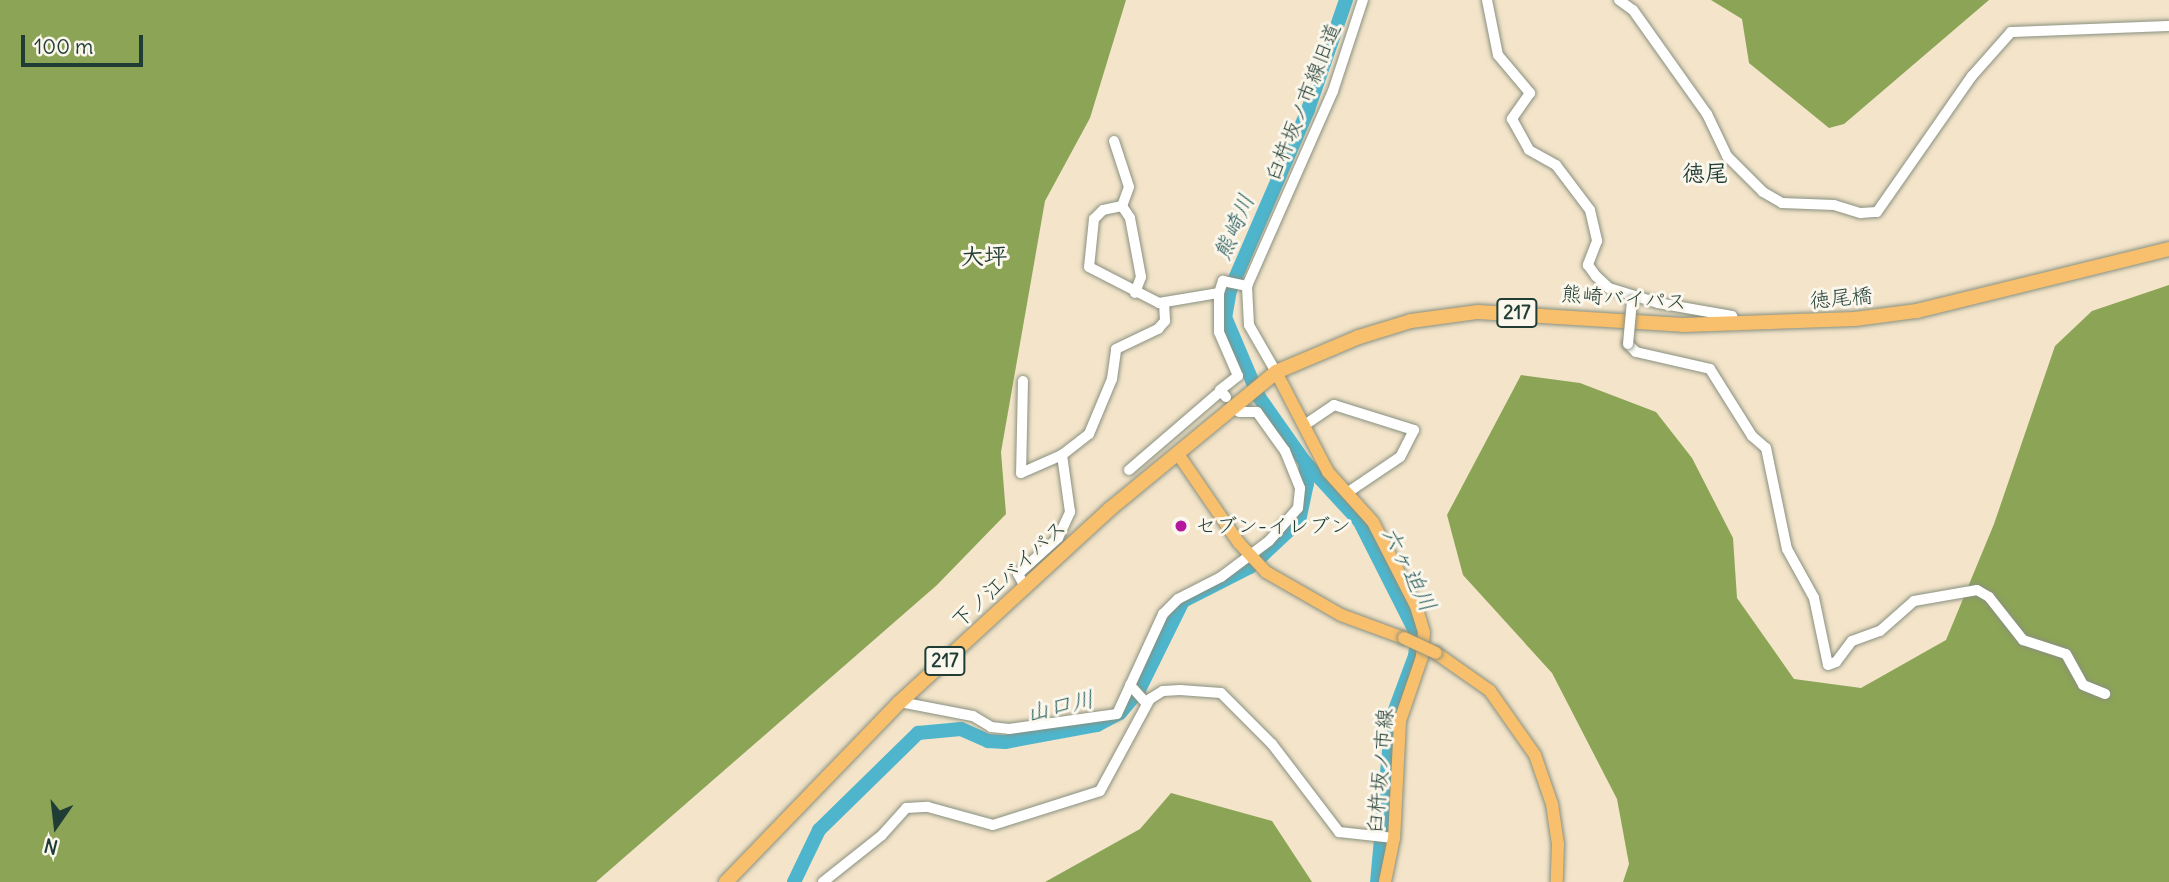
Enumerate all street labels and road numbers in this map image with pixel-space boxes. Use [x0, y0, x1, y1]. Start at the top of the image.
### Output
street label: 臼杵坂ノ市線旧道 [1260, 19, 1346, 185]
street label: 熊崎バイパス [1560, 281, 1688, 315]
street label: 徳尾橋 [1809, 283, 1873, 313]
road number: 217 [1496, 298, 1538, 328]
street label: 下ノ江バイパス [947, 515, 1071, 633]
road number: 217 [924, 646, 966, 676]
street label: 臼杵坂ノ市線 [1362, 707, 1398, 835]

